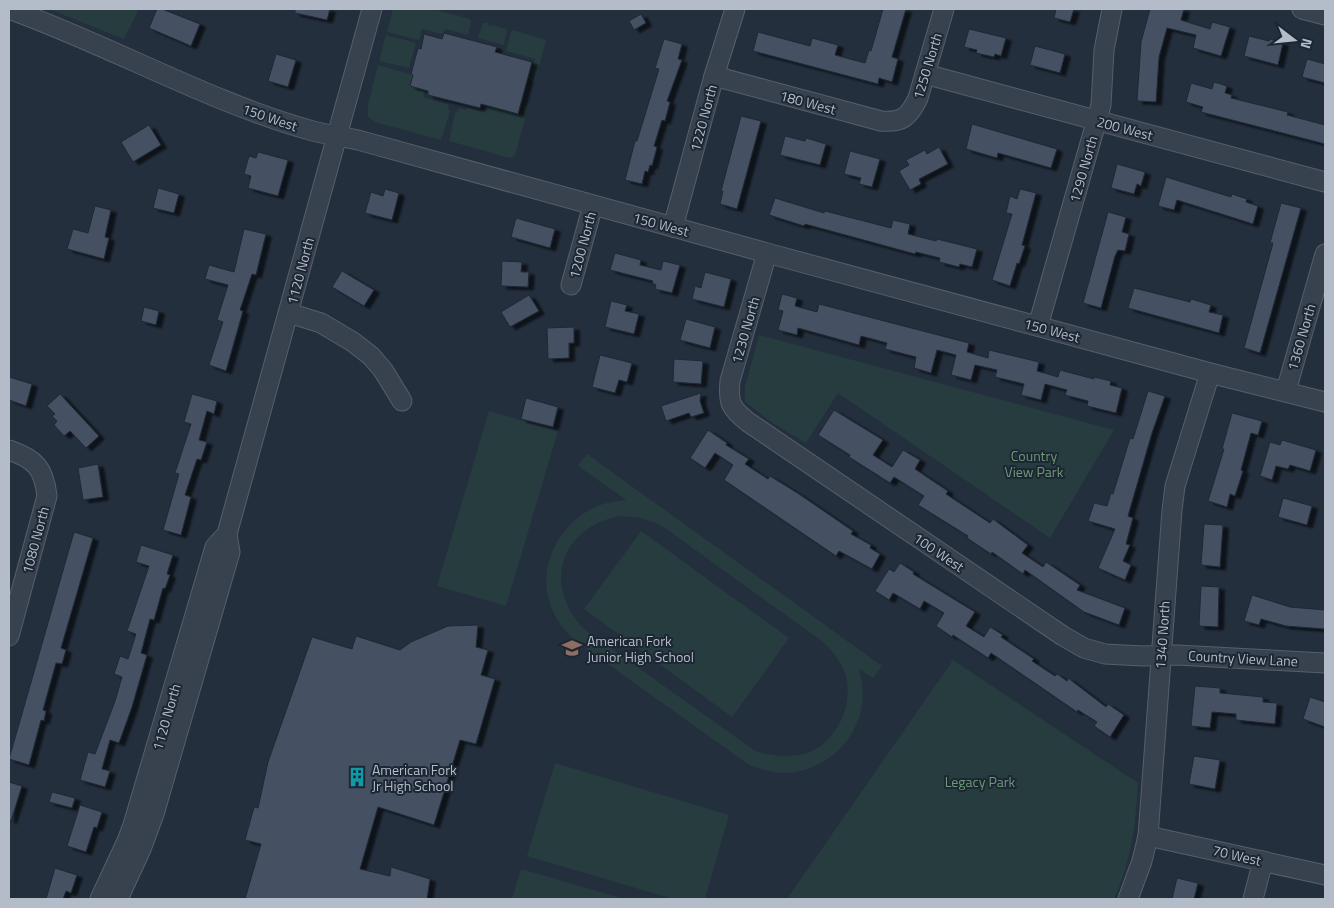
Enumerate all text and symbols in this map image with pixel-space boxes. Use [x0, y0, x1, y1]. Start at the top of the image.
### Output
north arrow [1269, 15, 1319, 65]
street label: 1250 North [907, 30, 947, 102]
text: N [1296, 36, 1318, 51]
street label: 1220 North [684, 82, 722, 154]
street label: 180 West [778, 84, 838, 120]
street label: 150 West [240, 98, 301, 136]
street label: 200 West [1095, 110, 1155, 146]
street label: 1290 North [1063, 133, 1103, 205]
street label: 150 West [631, 206, 691, 242]
street label: 1200 North [563, 209, 601, 281]
street label: 1120 North [281, 235, 319, 307]
street label: 1230 North [725, 294, 765, 366]
street label: 1360 North [1281, 301, 1321, 373]
street label: 150 West [1022, 312, 1082, 348]
park label: Country View Park [1005, 445, 1064, 482]
street label: 1080 North [16, 504, 54, 576]
street label: 100 West [909, 527, 969, 577]
street label: 1340 North [1149, 600, 1175, 670]
place label: American Fork Junior High School [587, 630, 694, 667]
school or university icon: American Fork Junior High School [561, 637, 583, 659]
street label: Country View Lane [1188, 645, 1298, 671]
street label: 1120 North [146, 681, 186, 753]
place label: American Fork Jr High School [372, 759, 457, 796]
building icon: American Fork Jr High School [346, 766, 368, 788]
park label: Legacy Park [945, 771, 1016, 792]
street label: 70 West [1211, 839, 1263, 871]

